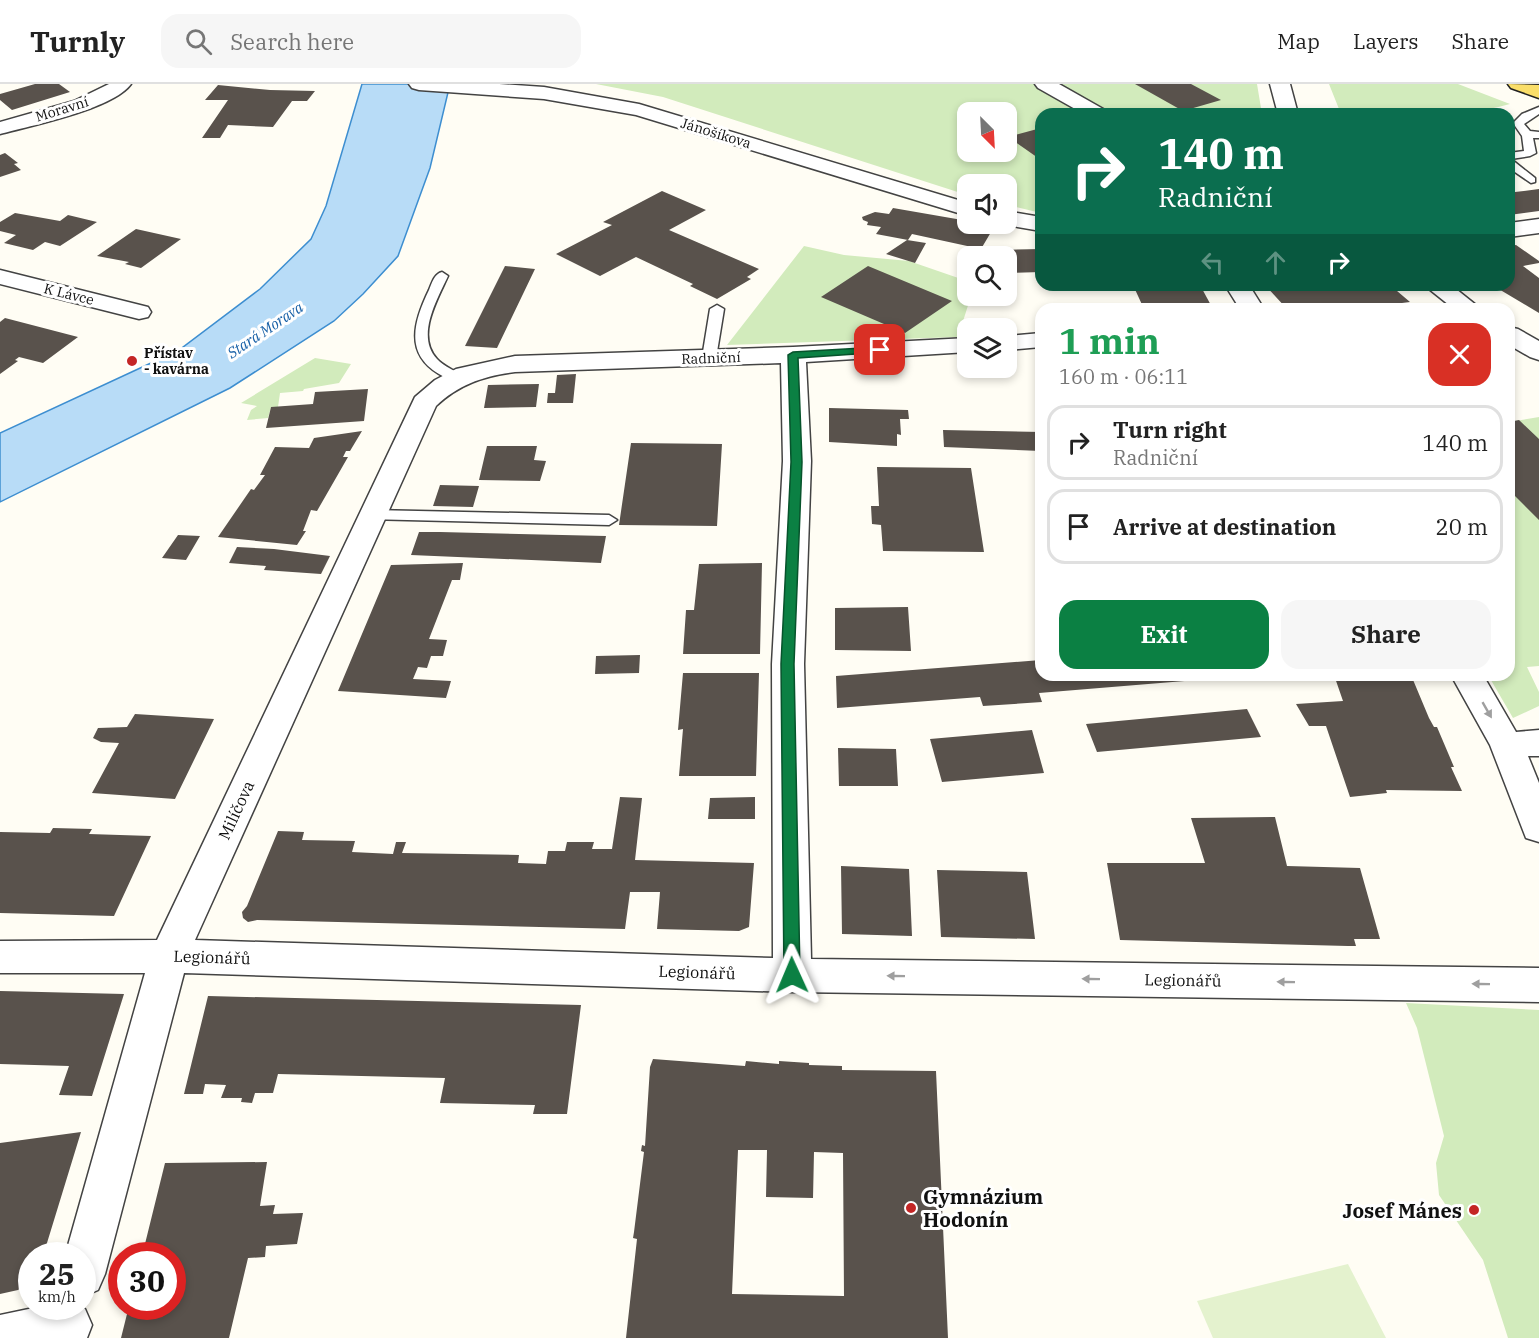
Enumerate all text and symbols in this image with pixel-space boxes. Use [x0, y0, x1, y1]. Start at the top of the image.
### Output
search box [161, 14, 581, 68]
text: Turnly [30, 23, 125, 60]
icon: search [182, 25, 215, 58]
text: Search here [230, 27, 354, 56]
text: Map [1277, 27, 1320, 55]
text: Layers [1353, 27, 1419, 55]
text: Share [1452, 27, 1509, 55]
street label: Moravní [33, 92, 91, 126]
north arrow [957, 102, 1017, 162]
map controls [957, 102, 1017, 378]
street label: Jánošíkova [679, 114, 754, 152]
text: 140 m [1158, 126, 1284, 181]
icon: right [1059, 132, 1137, 210]
button: sound [957, 174, 1017, 234]
text: Radniční [1158, 179, 1273, 214]
button: search [957, 246, 1017, 306]
icon: left [1196, 246, 1229, 279]
icon: ahead [1259, 246, 1292, 279]
icon: right [1322, 246, 1355, 279]
street label: K Lávce [42, 279, 96, 309]
water label: Stará Morava [222, 297, 307, 363]
text: 1 min [1059, 317, 1160, 364]
button: layers [957, 318, 1017, 378]
button: close [1428, 323, 1491, 386]
pin [854, 324, 905, 375]
icon: arrive [863, 333, 896, 366]
place label: Přístav - kavárna [144, 344, 209, 378]
street label: Radniční [681, 348, 741, 368]
marker: Přístav - kavárna [125, 354, 139, 368]
text: 160 m · 06:11 [1059, 363, 1188, 390]
text: Turn right [1113, 415, 1227, 444]
icon: right [1062, 426, 1095, 459]
text: 140 m [1422, 428, 1488, 457]
text: Radniční [1113, 444, 1198, 471]
icon: arrive [1062, 510, 1095, 543]
text: Arrive at destination [1113, 512, 1336, 541]
text: 20 m [1436, 512, 1488, 541]
button: Exit [1059, 600, 1269, 669]
button: Share [1281, 600, 1491, 669]
one-way arrow [1481, 702, 1492, 718]
street label: Milíčova [214, 777, 258, 843]
position arrow [760, 943, 824, 1007]
street label: Legionářů [173, 946, 251, 968]
street label: Legionářů [658, 961, 736, 983]
street label: Legionářů [1144, 969, 1222, 991]
one-way arrow [886, 971, 905, 981]
one-way arrow [1081, 974, 1100, 984]
one-way arrow [1276, 977, 1295, 986]
one-way arrow [1471, 979, 1490, 989]
place label: Gymnázium Hodonín [923, 1183, 1043, 1233]
place label: Josef Mánes [1342, 1197, 1462, 1224]
marker: Gymnázium Hodonín [904, 1201, 918, 1215]
marker: Josef Mánes [1467, 1203, 1481, 1217]
speed limit sign: 30 [108, 1242, 186, 1320]
text: 25 [39, 1254, 75, 1293]
text: km/h [38, 1287, 76, 1306]

